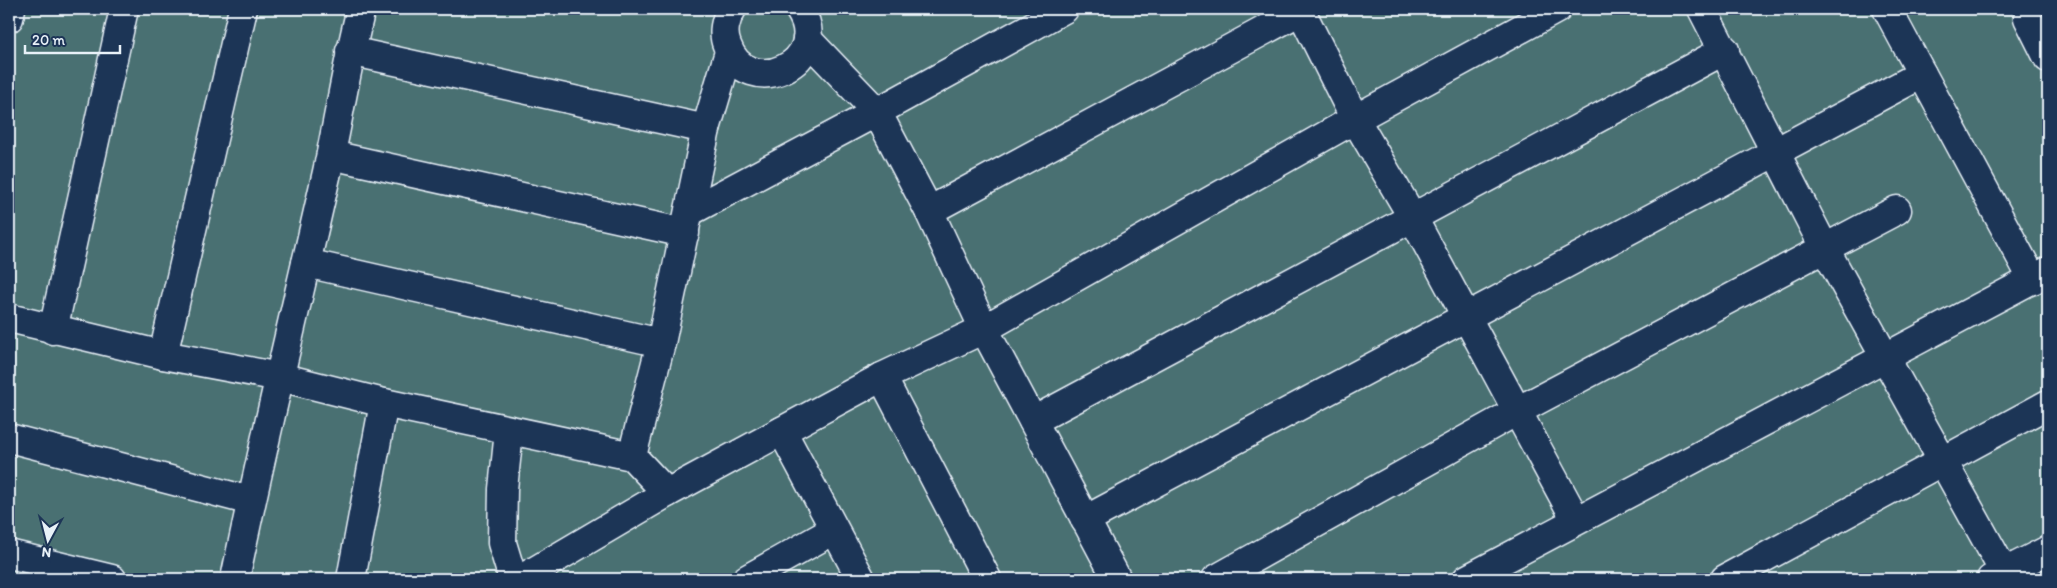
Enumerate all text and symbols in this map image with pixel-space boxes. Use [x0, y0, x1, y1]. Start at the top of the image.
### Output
scale bar [25, 22, 120, 54]
text: 20 m [32, 31, 66, 49]
north arrow [22, 516, 72, 566]
text: N [41, 543, 52, 561]

